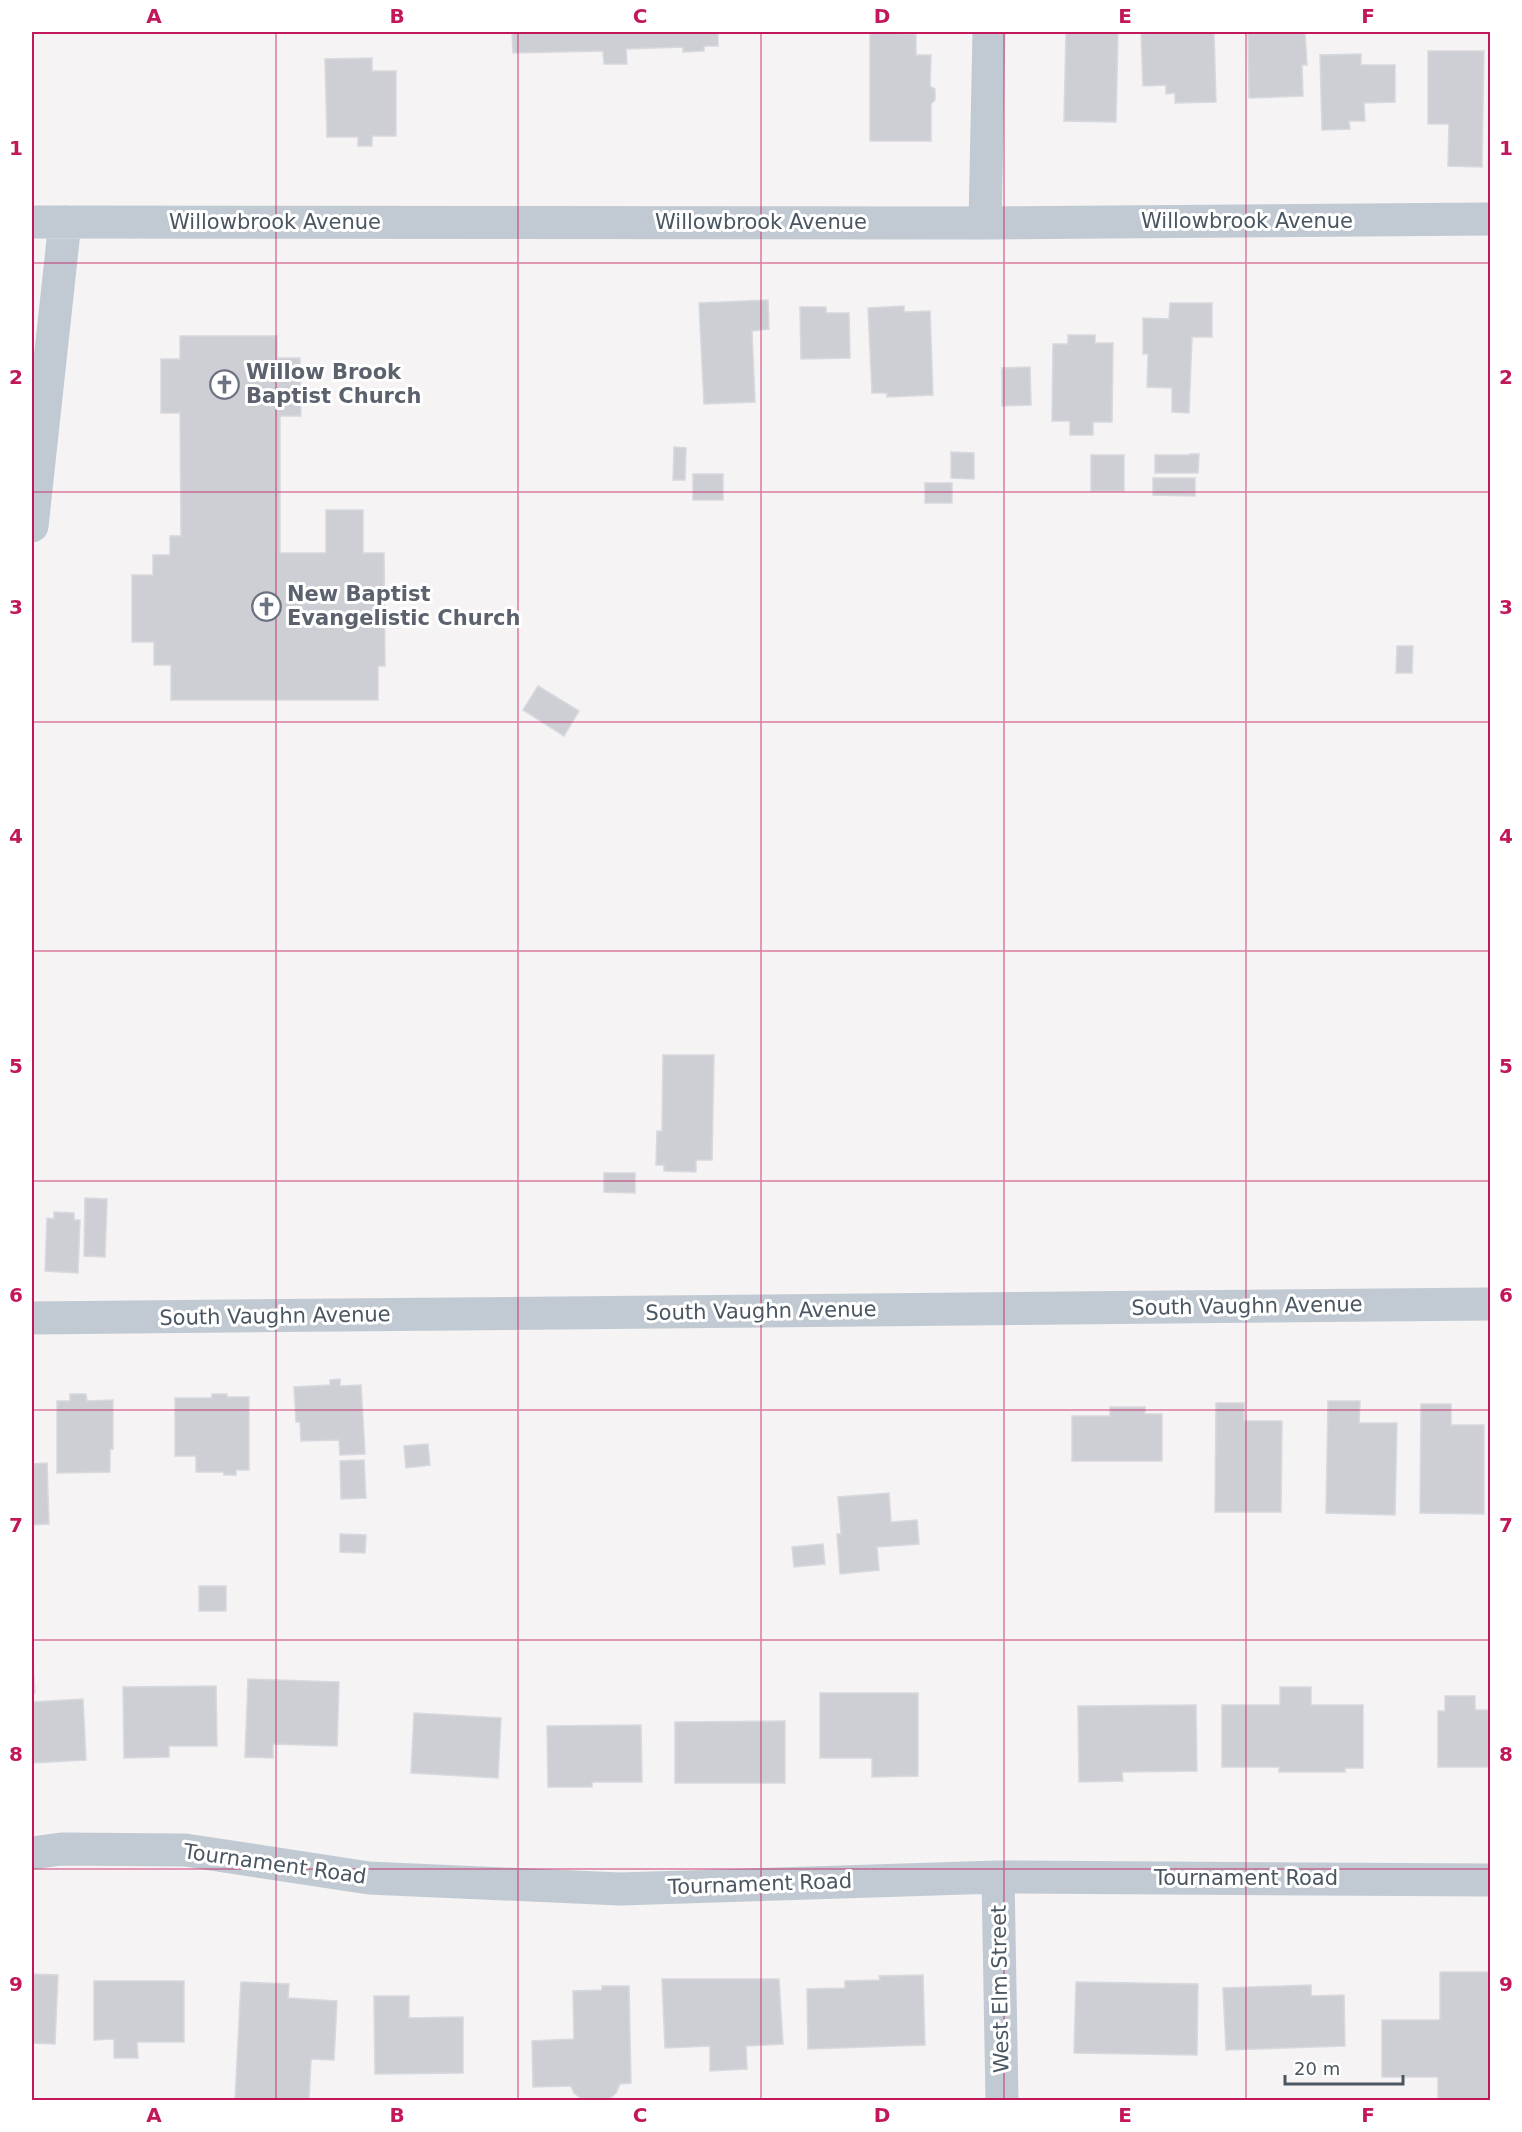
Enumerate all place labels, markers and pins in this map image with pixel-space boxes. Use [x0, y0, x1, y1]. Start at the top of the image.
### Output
place label: Willow Brook Baptist Church [246, 360, 421, 408]
church icon: Willow Brook Baptist Church [209, 368, 241, 400]
place label: New Baptist Evangelistic Church [287, 582, 520, 630]
church icon: New Baptist Evangelistic Church [250, 590, 282, 622]

